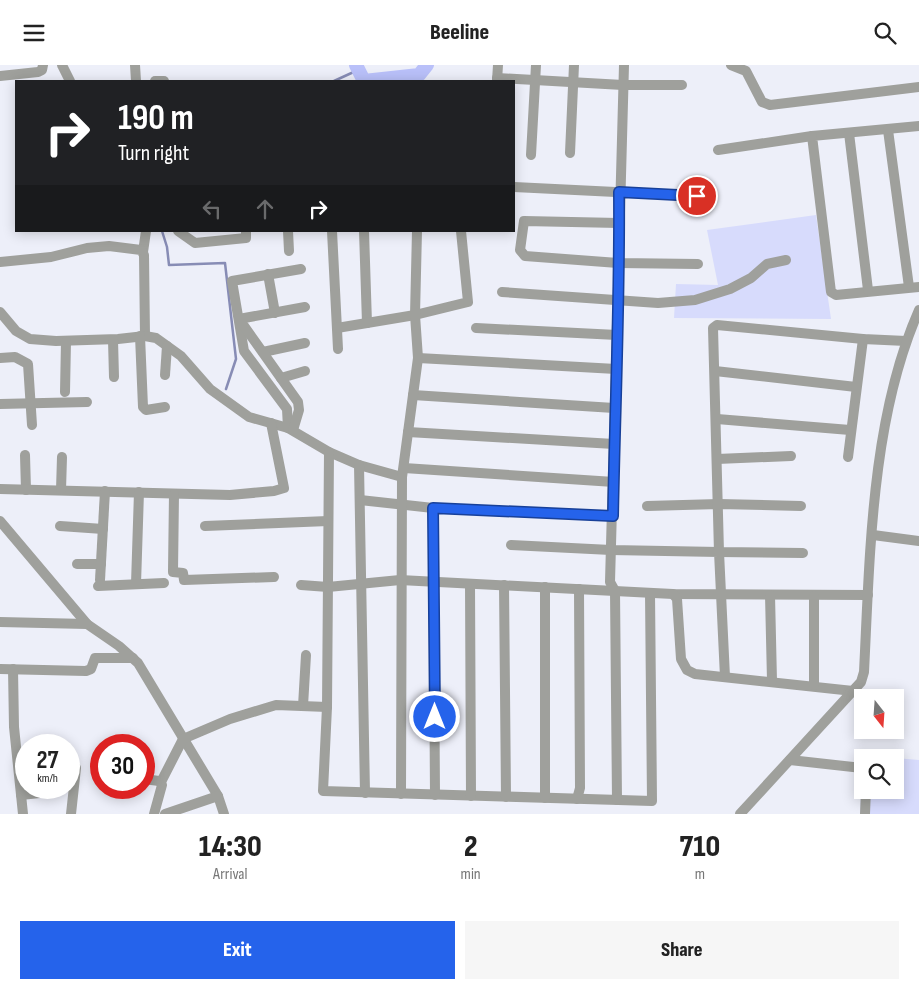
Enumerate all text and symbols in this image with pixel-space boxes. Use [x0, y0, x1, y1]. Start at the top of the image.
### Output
icon: menu [20, 19, 48, 47]
text: Beeline [430, 19, 489, 46]
icon: search [871, 19, 899, 47]
text: 190 m [118, 97, 194, 140]
icon: right [35, 100, 100, 165]
text: Turn right [118, 140, 189, 167]
pin [676, 175, 718, 217]
icon: arrive [683, 182, 711, 210]
icon: left [198, 195, 226, 223]
icon: ahead [251, 195, 279, 223]
icon: right [304, 195, 332, 223]
north arrow [854, 689, 904, 739]
map controls [854, 689, 904, 799]
position arrow [408, 690, 460, 742]
speed limit sign: 30 [90, 734, 155, 799]
text: 27 [37, 745, 58, 776]
button: search [854, 749, 904, 799]
text: km/h [37, 771, 58, 786]
text: 14:30 [199, 829, 262, 865]
text: 2 [464, 829, 477, 865]
text: 710 [680, 829, 720, 865]
text: Arrival [213, 865, 248, 884]
text: min [461, 865, 481, 884]
text: m [695, 865, 705, 884]
button: Exit [20, 921, 455, 979]
button: Share [465, 921, 899, 979]

